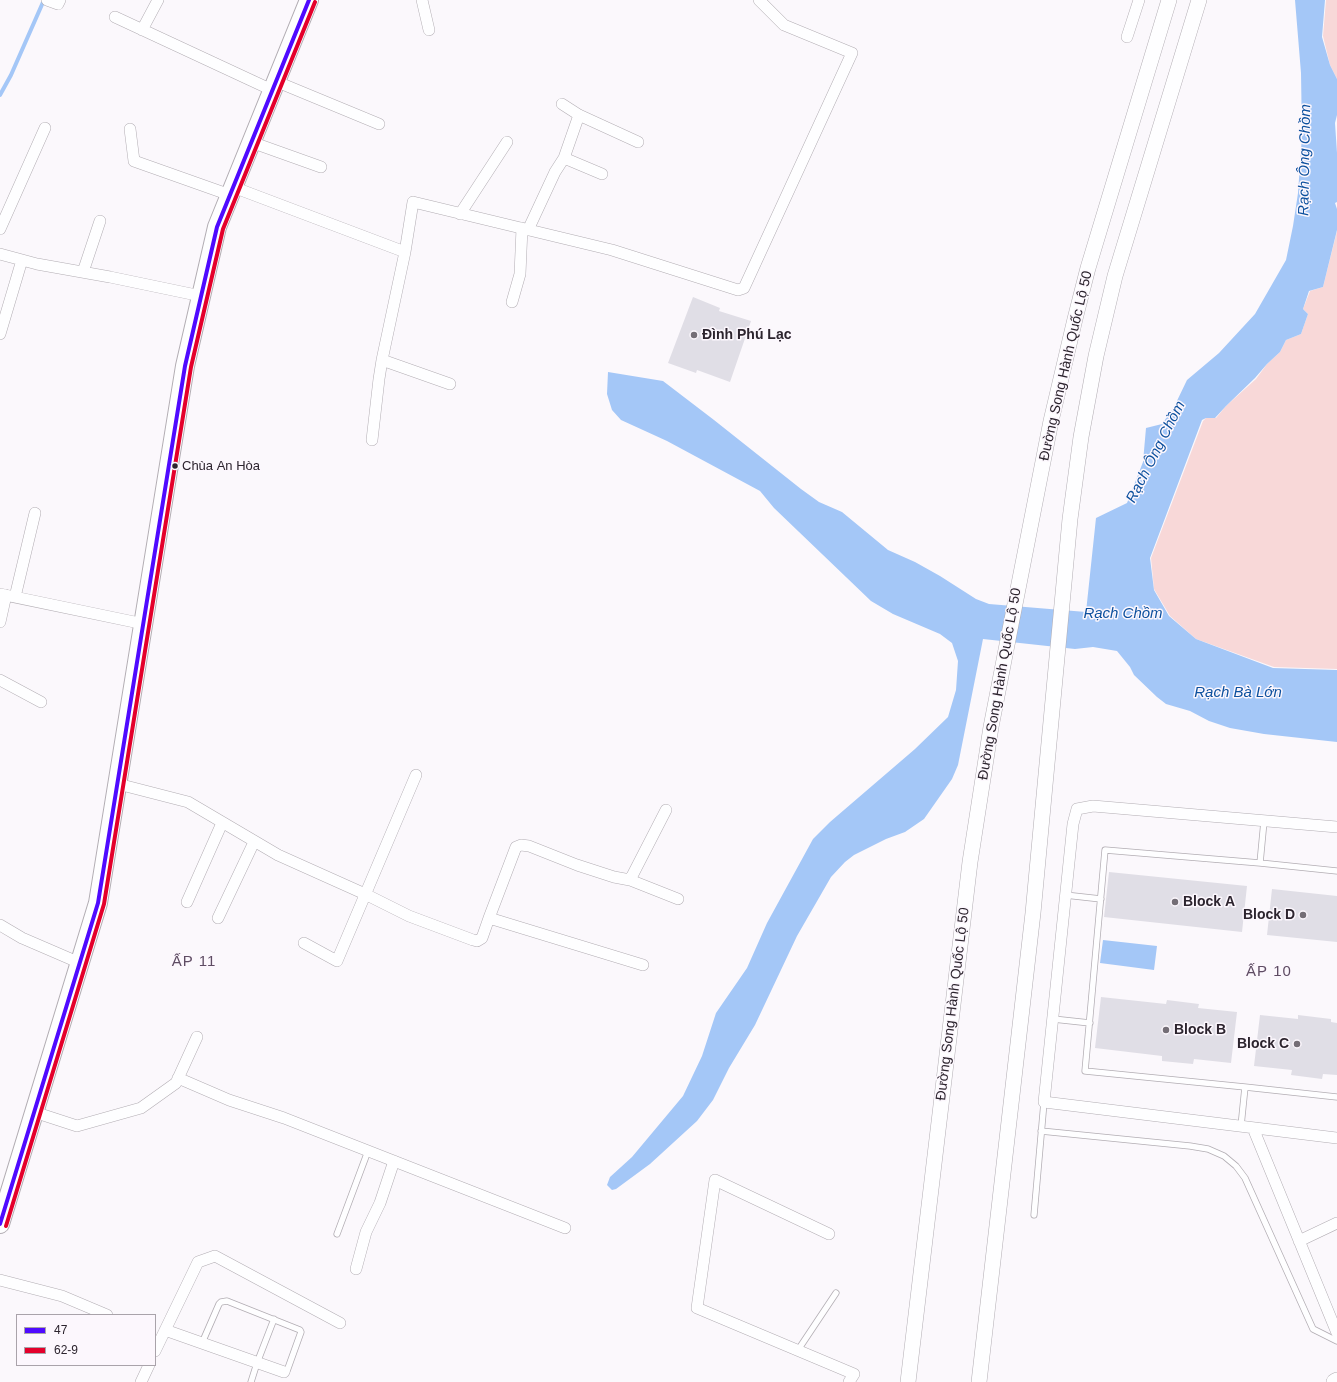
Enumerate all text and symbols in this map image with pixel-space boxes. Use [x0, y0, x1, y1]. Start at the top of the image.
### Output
water label: Rạch Ông Chồm [1295, 104, 1315, 216]
street label: Đường Song Hành Quốc Lộ 50 [1036, 269, 1096, 463]
place label: Đình Phú Lạc [702, 327, 791, 343]
marker: Đình Phú Lạc [689, 330, 699, 340]
water label: Rạch Ông Chồm [1123, 398, 1189, 506]
place label: Chùa An Hòa [182, 458, 260, 474]
marker: Chùa An Hòa [170, 461, 180, 471]
street label: Đường Song Hành Quốc Lộ 50 [975, 587, 1025, 781]
water label: Rạch Chồm [1083, 605, 1163, 623]
water label: Rạch Bà Lớn [1194, 684, 1282, 702]
place label: Block A [1183, 894, 1235, 910]
marker: Block A [1170, 897, 1180, 907]
street label: Đường Song Hành Quốc Lộ 50 [933, 906, 973, 1102]
place label: Block D [1243, 907, 1295, 923]
marker: Block D [1298, 910, 1308, 920]
district label: ẤP 11 [172, 953, 216, 971]
district label: ẤP 10 [1246, 963, 1292, 981]
place label: Block B [1174, 1022, 1226, 1038]
marker: Block B [1161, 1025, 1171, 1035]
place label: Block C [1237, 1036, 1289, 1052]
marker: Block C [1292, 1039, 1302, 1049]
legend [16, 1314, 156, 1366]
text: 47 [54, 1323, 67, 1337]
text: 62-9 [54, 1343, 78, 1357]

